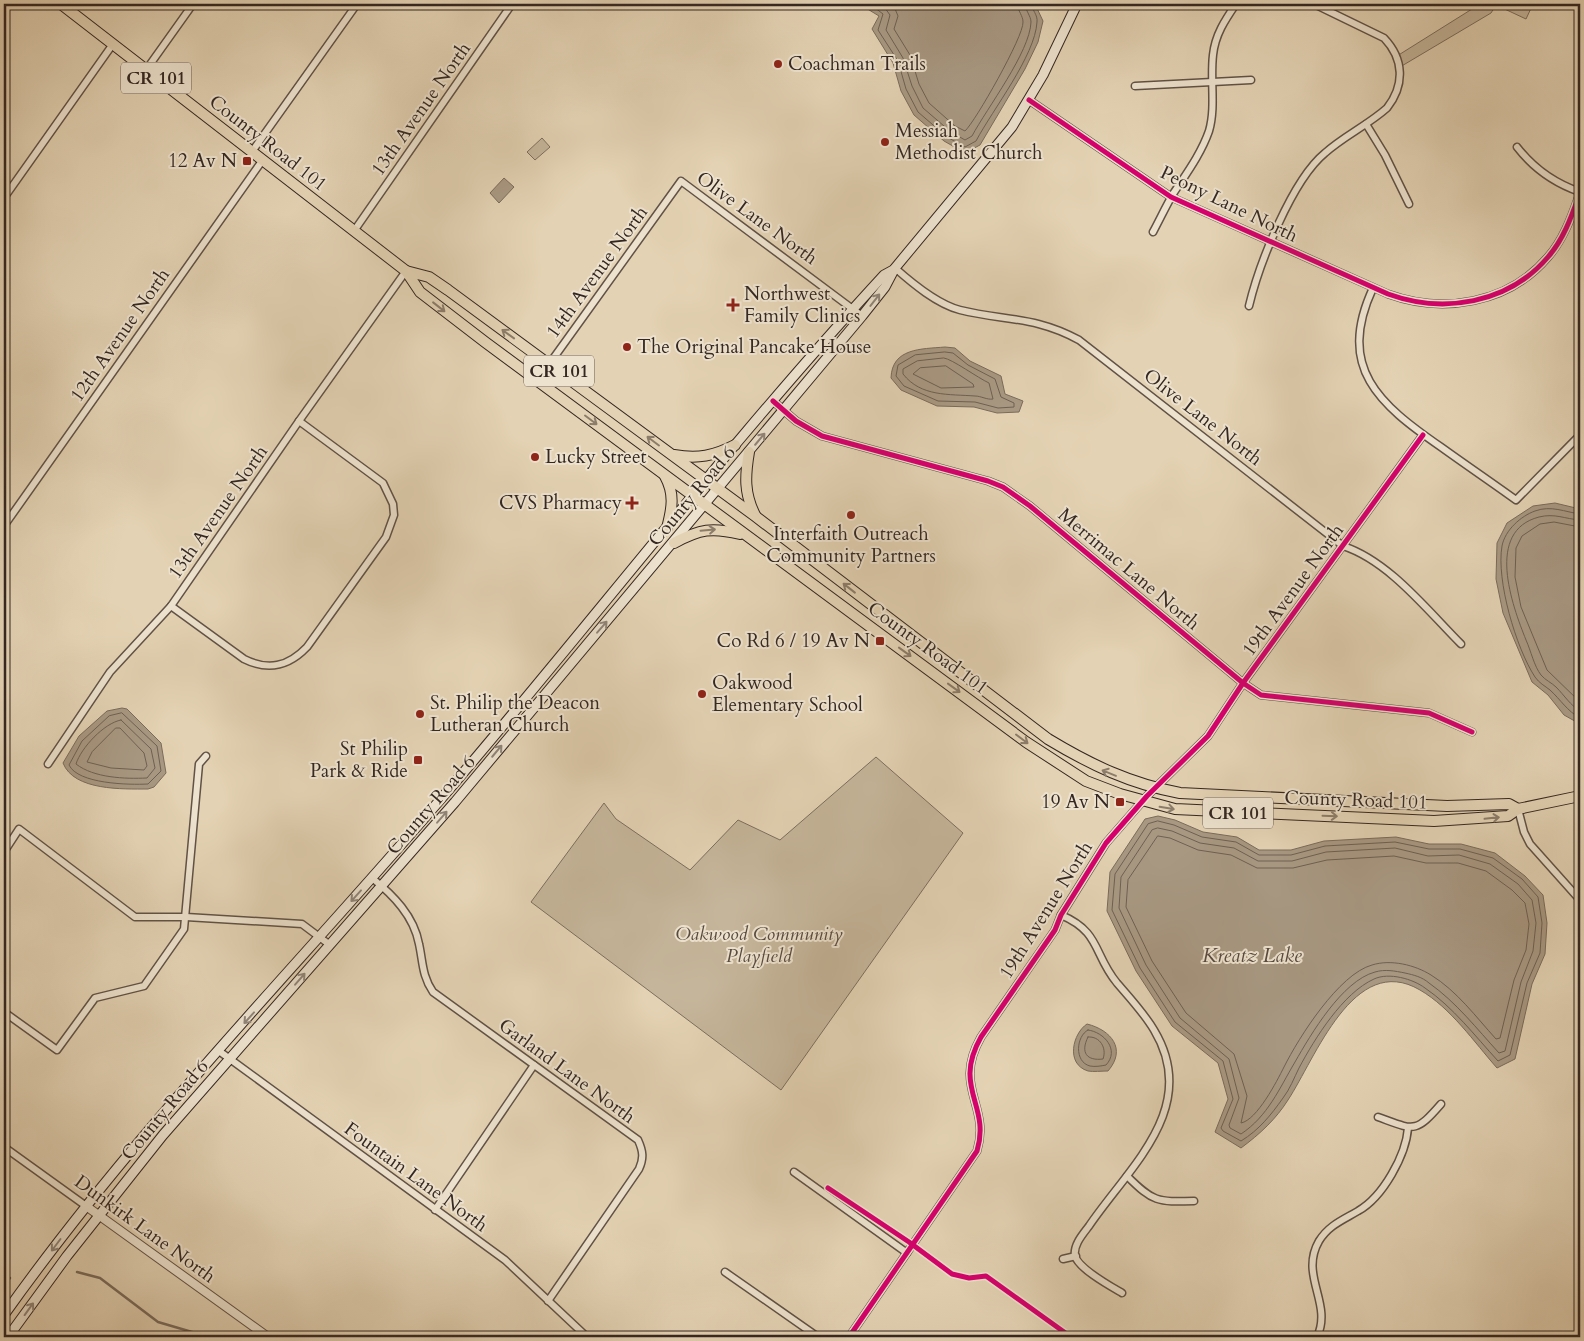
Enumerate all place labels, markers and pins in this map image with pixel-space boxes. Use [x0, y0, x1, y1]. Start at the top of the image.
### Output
place label: Coachman Trails [788, 51, 926, 77]
marker: Coachman Trails [772, 58, 784, 70]
place label: Messiah Methodist Church [895, 118, 1043, 166]
marker: Messiah Methodist Church [879, 136, 891, 148]
place label: 12 Av N [168, 148, 237, 174]
marker: 12 Av N [241, 155, 253, 167]
place label: Northwest Family Clinics [744, 281, 860, 329]
marker: Northwest Family Clinics [726, 298, 740, 312]
place label: The Original Pancake House [637, 334, 871, 360]
marker: The Original Pancake House [621, 341, 633, 353]
place label: Lucky Street [545, 444, 647, 470]
marker: Lucky Street [529, 451, 541, 463]
place label: CVS Pharmacy [499, 490, 622, 516]
marker: CVS Pharmacy [626, 497, 638, 509]
marker: Interfaith Outreach Community Partners [845, 509, 857, 521]
place label: Interfaith Outreach Community Partners [766, 521, 936, 569]
place label: Co Rd 6 / 19 Av N [717, 628, 870, 654]
marker: Co Rd 6 / 19 Av N [874, 635, 886, 647]
place label: Oakwood Elementary School [712, 670, 863, 718]
marker: Oakwood Elementary School [696, 688, 708, 700]
place label: St. Philip the Deacon Lutheran Church [430, 690, 600, 738]
marker: St. Philip the Deacon Lutheran Church [414, 708, 426, 720]
place label: St Philip Park & Ride [310, 736, 408, 784]
marker: St Philip Park & Ride [412, 754, 424, 766]
place label: 19 Av N [1041, 789, 1110, 815]
marker: 19 Av N [1114, 796, 1126, 808]

